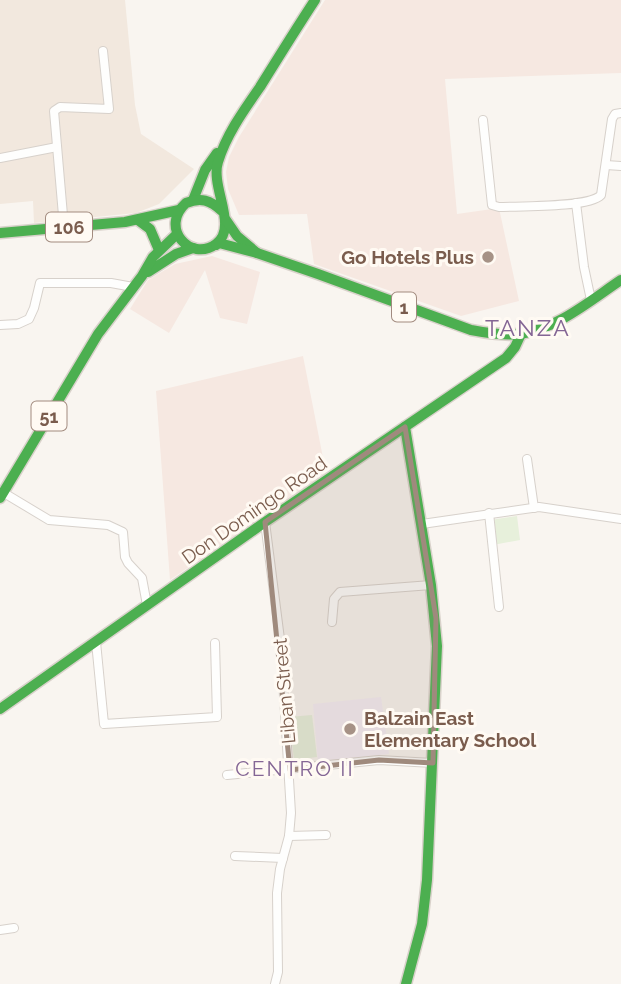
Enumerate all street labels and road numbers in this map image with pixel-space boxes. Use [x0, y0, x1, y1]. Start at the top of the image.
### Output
road number: 106 [46, 212, 92, 242]
road number: 1 [392, 292, 416, 321]
road number: 51 [32, 402, 66, 430]
street label: Don Domingo Road [177, 452, 331, 568]
street label: Liban Street [268, 637, 300, 745]

